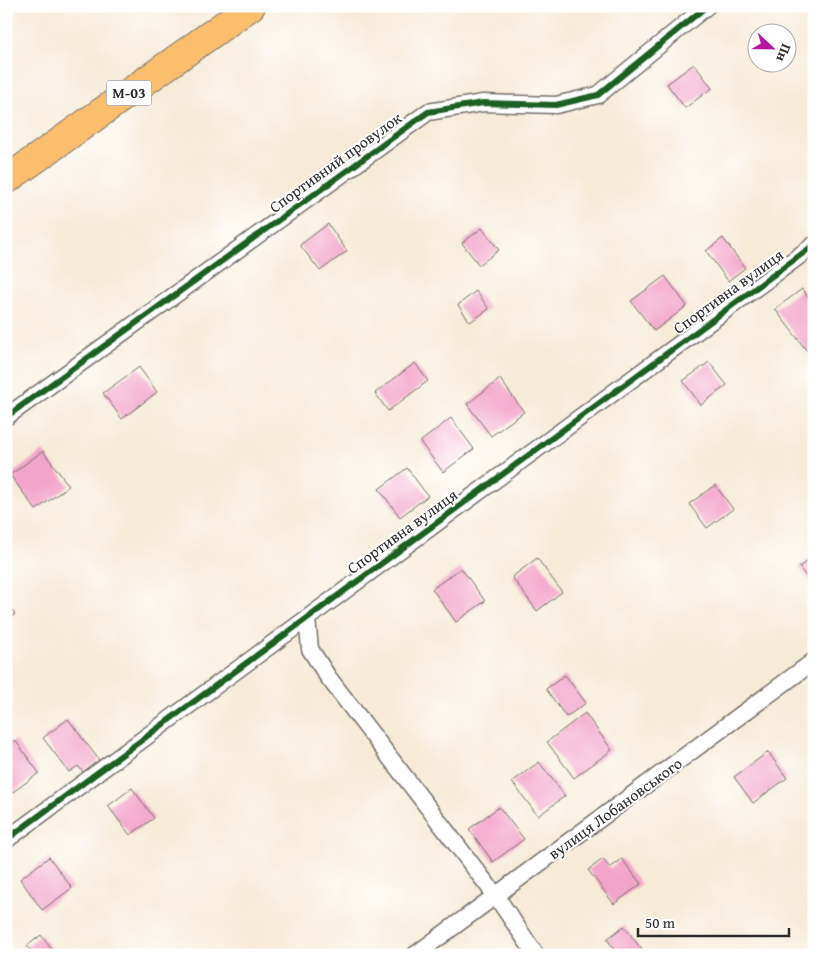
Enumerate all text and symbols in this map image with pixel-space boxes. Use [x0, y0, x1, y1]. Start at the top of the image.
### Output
north arrow [748, 22, 798, 72]
text: Пн [771, 41, 797, 65]
road number: М-03 [106, 80, 152, 106]
street label: Спортивний провулок [264, 105, 407, 218]
street label: Спортивна вулиця [668, 243, 788, 339]
street label: Спортивна вулиця [342, 483, 462, 579]
street label: вулиця Лобановського [543, 751, 687, 865]
scale bar [638, 906, 789, 938]
text: 50 m [645, 912, 676, 933]

